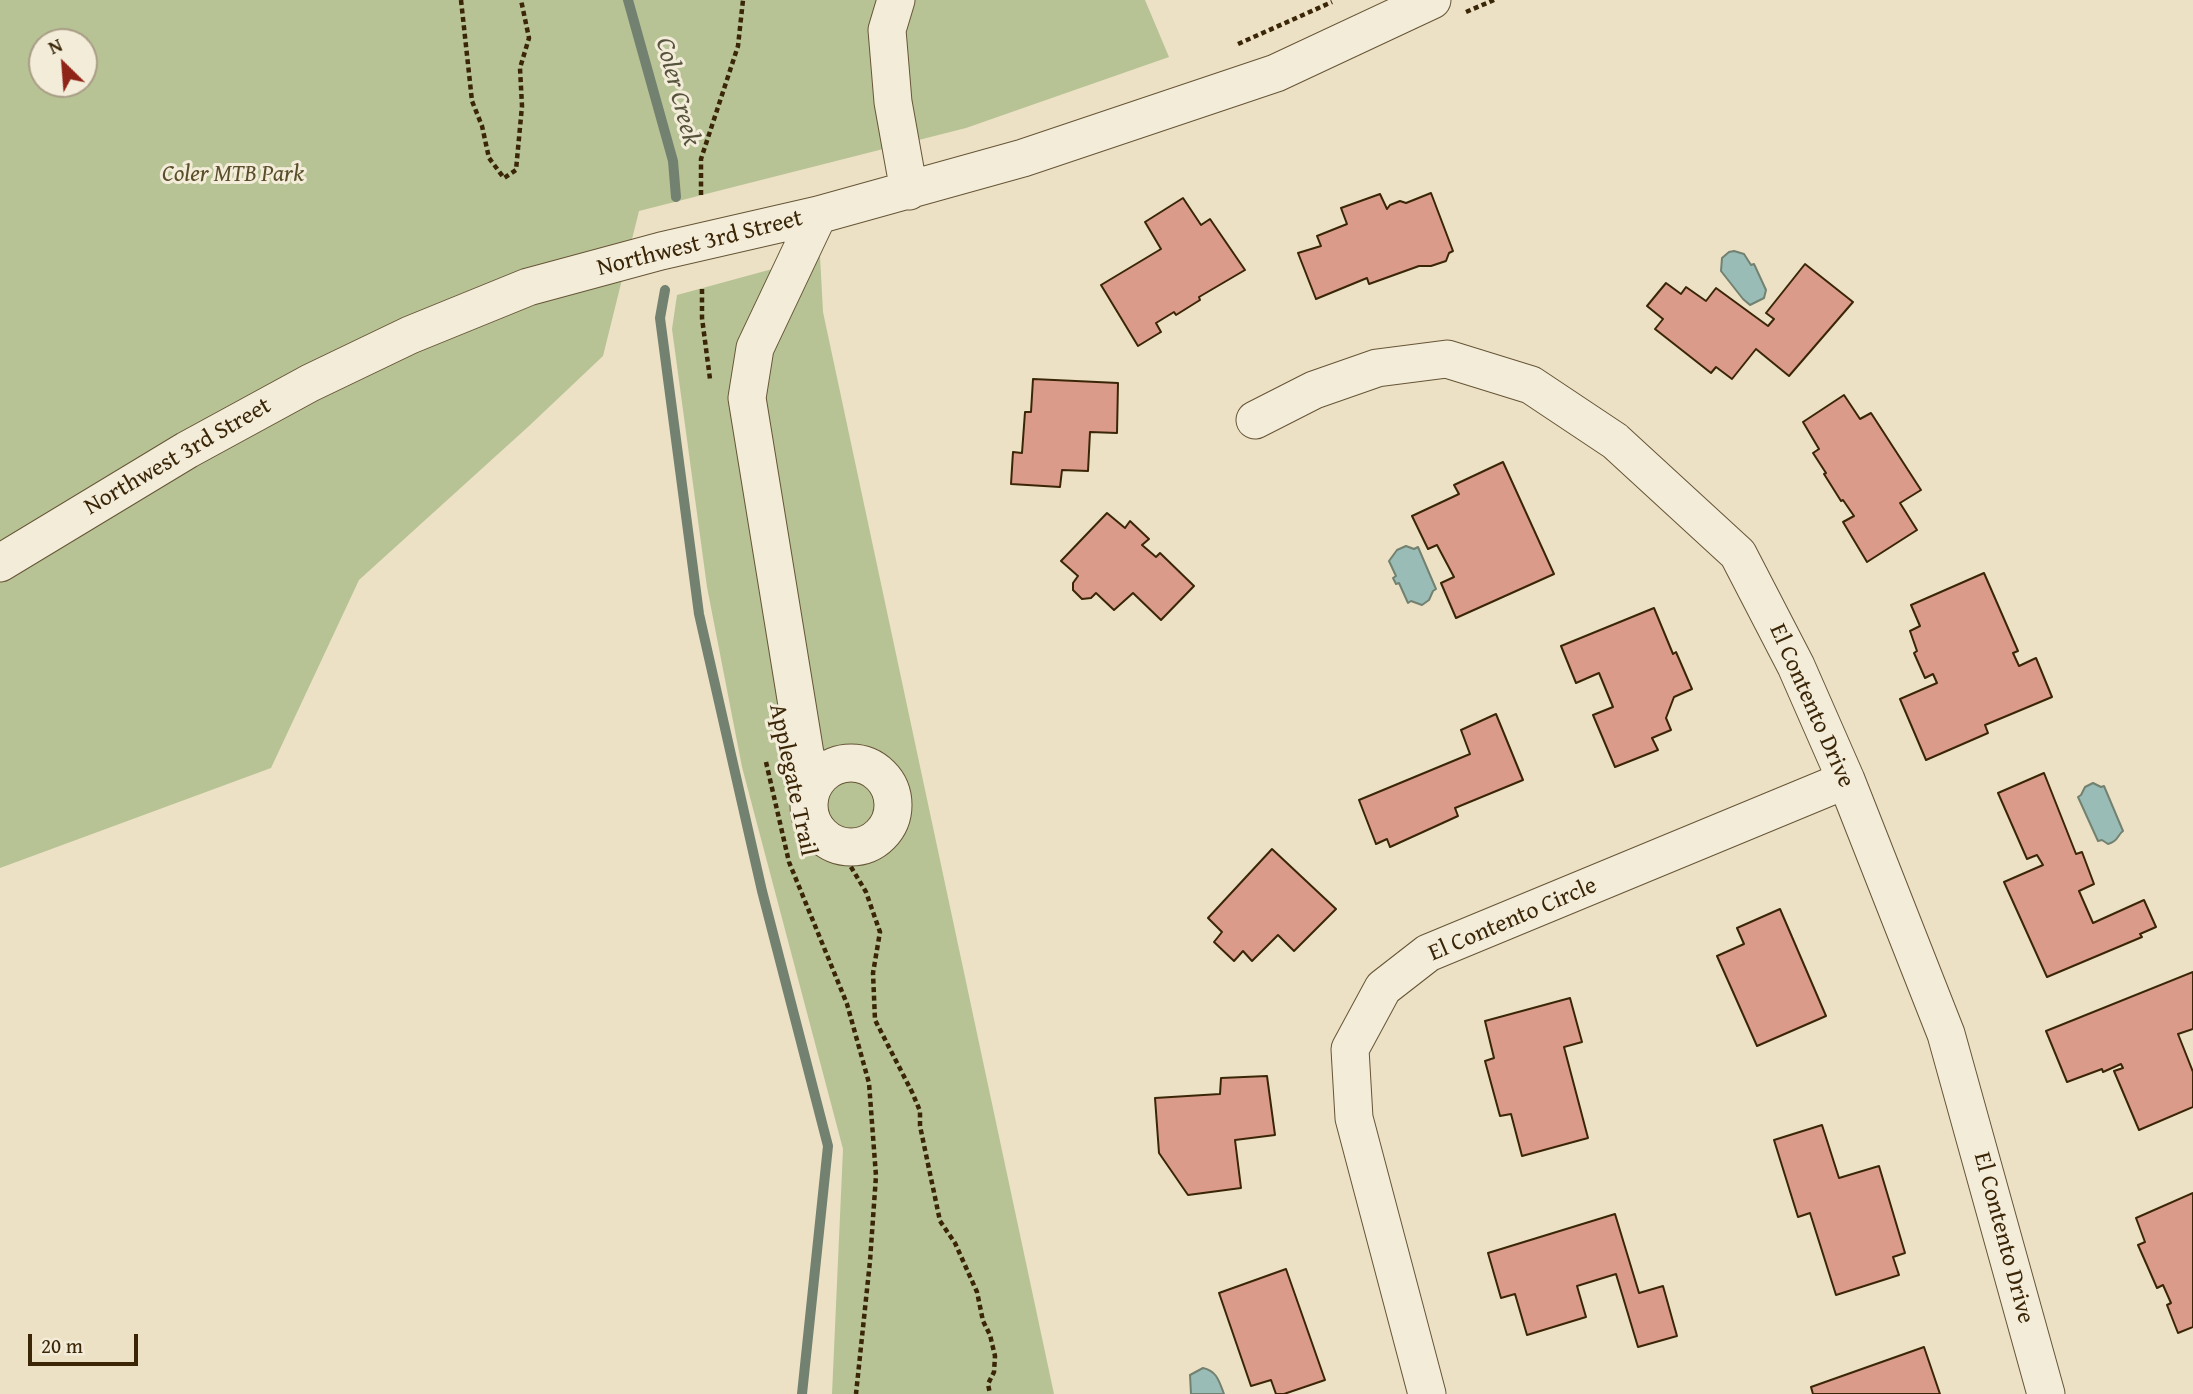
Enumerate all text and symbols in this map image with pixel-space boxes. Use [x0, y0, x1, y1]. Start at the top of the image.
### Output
north arrow [28, 28, 98, 98]
text: N [43, 30, 67, 61]
water label: Coler Creek [648, 35, 706, 149]
park label: Coler MTB Park [162, 161, 304, 189]
street label: Northwest 3rd Street [594, 205, 806, 283]
street label: Northwest 3rd Street [79, 392, 277, 522]
street label: El Contento Drive [1762, 620, 1860, 792]
street label: Applegate Trail [762, 701, 822, 859]
street label: El Contento Circle [1425, 872, 1601, 968]
street label: El Contento Drive [1966, 1149, 2040, 1327]
scale bar [32, 1320, 142, 1364]
text: 20 m [41, 1330, 83, 1361]

